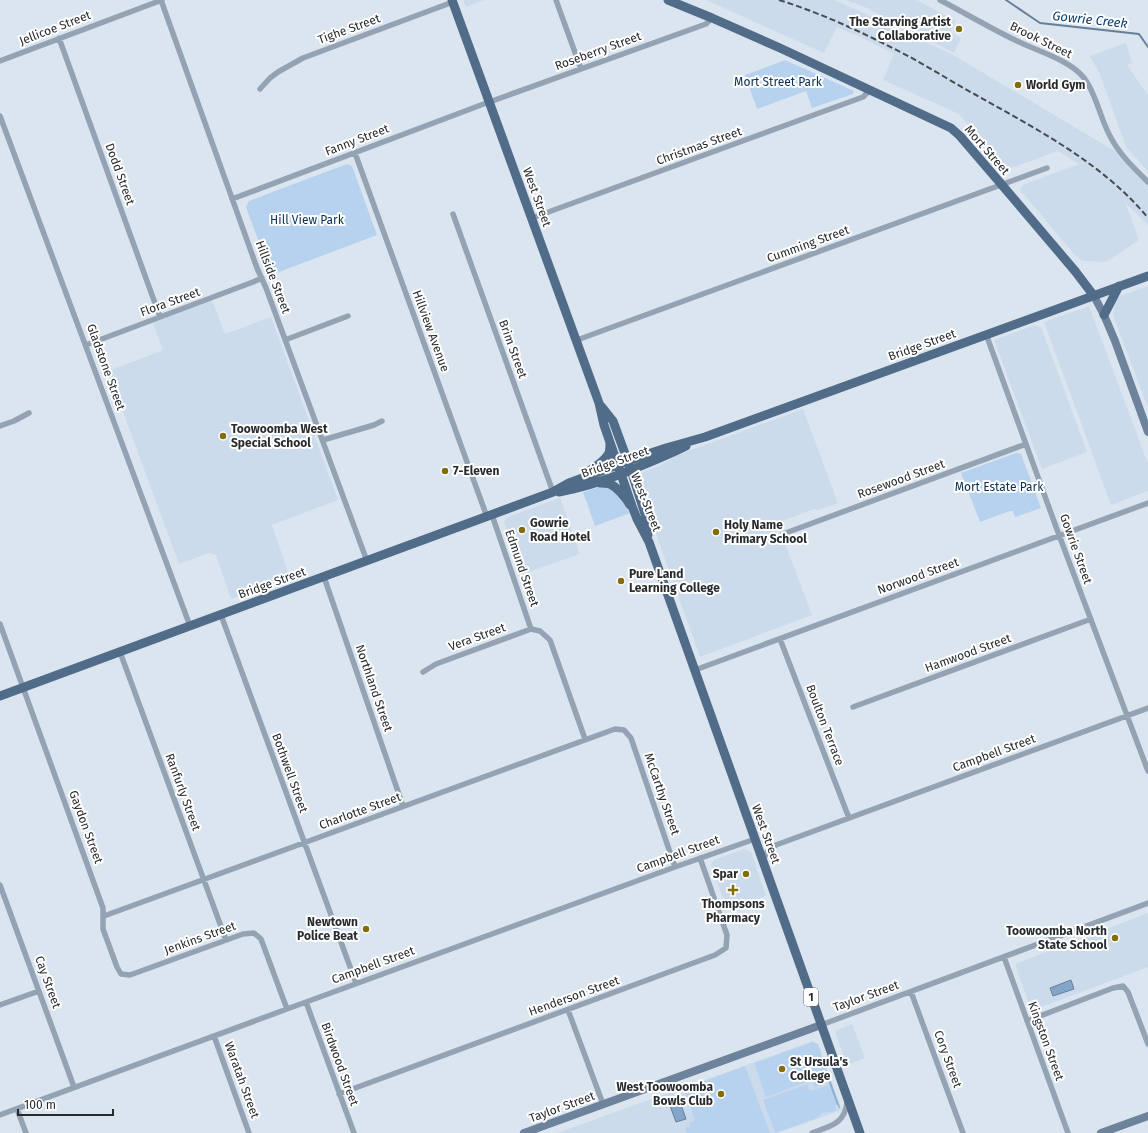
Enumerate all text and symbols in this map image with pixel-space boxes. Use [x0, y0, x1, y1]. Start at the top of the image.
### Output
street label: Jellicoe Street [17, 8, 93, 48]
water label: Gowrie Creek [1052, 8, 1128, 31]
street label: Tighe Street [316, 11, 383, 47]
place label: The Starving Artist Collaborative [849, 15, 951, 43]
street label: Brook Street [1008, 19, 1075, 61]
marker: The Starving Artist Collaborative [954, 24, 964, 34]
street label: Roseberry Street [553, 29, 644, 73]
park label: Mort Street Park [734, 75, 823, 89]
place label: World Gym [1026, 78, 1086, 92]
marker: World Gym [1013, 80, 1023, 90]
street label: Fanny Street [323, 121, 392, 159]
street label: Mort Street [962, 122, 1013, 178]
street label: Christmas Street [654, 124, 744, 168]
street label: Dodd Street [102, 141, 138, 207]
street label: West Street [520, 165, 554, 229]
park label: Hill View Park [270, 213, 345, 227]
street label: Cumming Street [765, 222, 852, 265]
street label: Hillside Street [253, 239, 294, 316]
street label: Flora Street [138, 284, 202, 319]
street label: Hillview Avenue [410, 288, 452, 374]
street label: Brim Street [496, 318, 530, 381]
street label: Gladstone Street [84, 322, 128, 413]
street label: Bridge Street [886, 326, 958, 364]
place label: Toowoomba West Special School [231, 422, 328, 450]
marker: Toowoomba West Special School [218, 431, 228, 441]
street label: Bridge Street [579, 443, 651, 481]
street label: Rosewood Street [855, 457, 947, 501]
place label: 7-Eleven [453, 464, 499, 478]
marker: 7-Eleven [440, 466, 450, 476]
street label: West Street [628, 471, 664, 534]
park label: Mort Estate Park [955, 480, 1044, 494]
street label: Gowrie Street [1057, 512, 1095, 587]
place label: Gowrie Road Hotel [530, 516, 591, 544]
place label: Holy Name Primary School [724, 518, 807, 546]
marker: Gowrie Road Hotel [517, 525, 527, 535]
marker: Holy Name Primary School [711, 527, 721, 537]
street label: Edmund Street [502, 528, 542, 609]
street label: Norwood Street [875, 555, 961, 597]
street label: Bridge Street [236, 564, 308, 602]
place label: Pure Land Learning College [629, 567, 720, 595]
marker: Pure Land Learning College [616, 576, 626, 586]
street label: Vera Street [447, 620, 508, 654]
street label: Hamwood Street [923, 631, 1014, 675]
street label: Northland Street [353, 643, 396, 734]
street label: Boulton Terrace [803, 683, 847, 767]
street label: Bothwell Street [269, 731, 311, 815]
street label: Campbell Street [951, 731, 1038, 774]
street label: Ranfurly Street [163, 751, 204, 833]
street label: McCarthy Street [641, 751, 683, 837]
street label: Gaydon Street [66, 789, 106, 866]
street label: Charlotte Street [317, 789, 403, 832]
street label: West Street [749, 802, 783, 866]
street label: Campbell Street [635, 832, 722, 875]
place label: Spar [713, 867, 738, 881]
marker: Spar [741, 869, 751, 879]
marker: Thompsons Pharmacy [728, 885, 738, 895]
place label: Thompsons Pharmacy [701, 897, 765, 925]
place label: Newtown Police Beat [297, 915, 358, 943]
street label: Jenkins Street [162, 918, 238, 957]
marker: Newtown Police Beat [361, 924, 371, 934]
place label: Toowoomba North State School [1006, 924, 1107, 952]
marker: Toowoomba North State School [1110, 933, 1120, 943]
street label: Campbell Street [330, 943, 417, 986]
street label: Cay Street [32, 954, 64, 1011]
street label: Henderson Street [527, 973, 622, 1019]
street label: Taylor Street [831, 977, 901, 1014]
road number: 1 [804, 988, 818, 1006]
street label: Kingston Street [1025, 1000, 1067, 1083]
street label: Birdwood Street [318, 1020, 362, 1108]
street label: Cory Street [931, 1029, 965, 1090]
street label: Waratah Street [222, 1040, 263, 1121]
place label: St Ursula's College [790, 1055, 848, 1083]
marker: St Ursula's College [777, 1064, 787, 1074]
place label: West Toowoomba Bowls Club [616, 1080, 713, 1108]
street label: Taylor Street [527, 1088, 597, 1125]
marker: West Toowoomba Bowls Club [716, 1089, 726, 1099]
scale bar [18, 1091, 113, 1117]
text: 100 m [24, 1098, 56, 1112]

